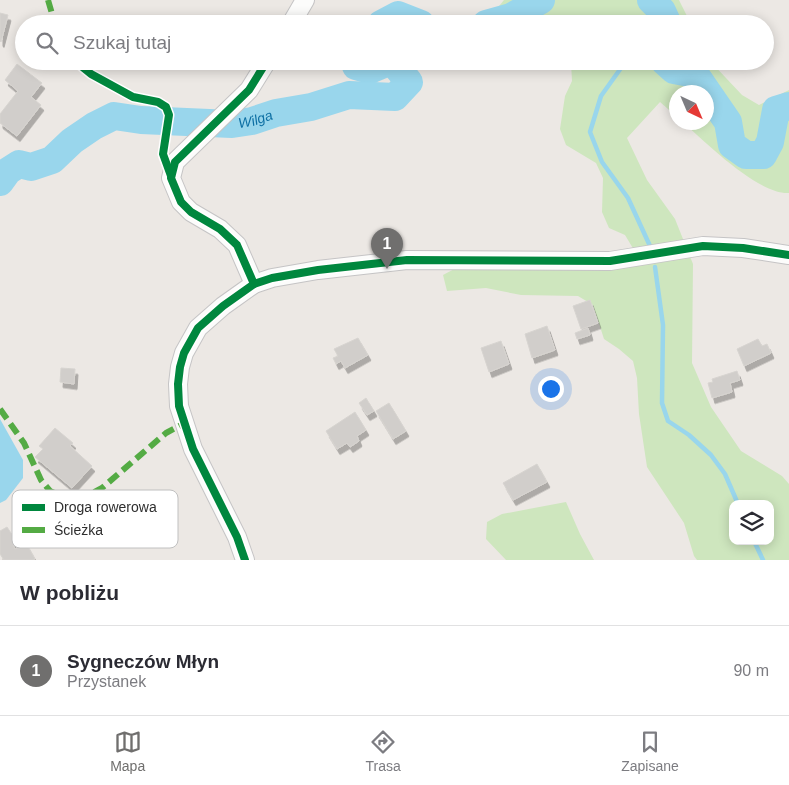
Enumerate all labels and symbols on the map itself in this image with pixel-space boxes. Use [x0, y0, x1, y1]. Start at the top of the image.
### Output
north arrow [669, 85, 714, 130]
water label: Wilga [237, 107, 275, 131]
pin: 1 [371, 228, 403, 269]
your location [538, 376, 564, 402]
legend [12, 490, 178, 548]
text: Droga rowerowa [54, 499, 157, 515]
text: Ścieżka [54, 521, 103, 538]

